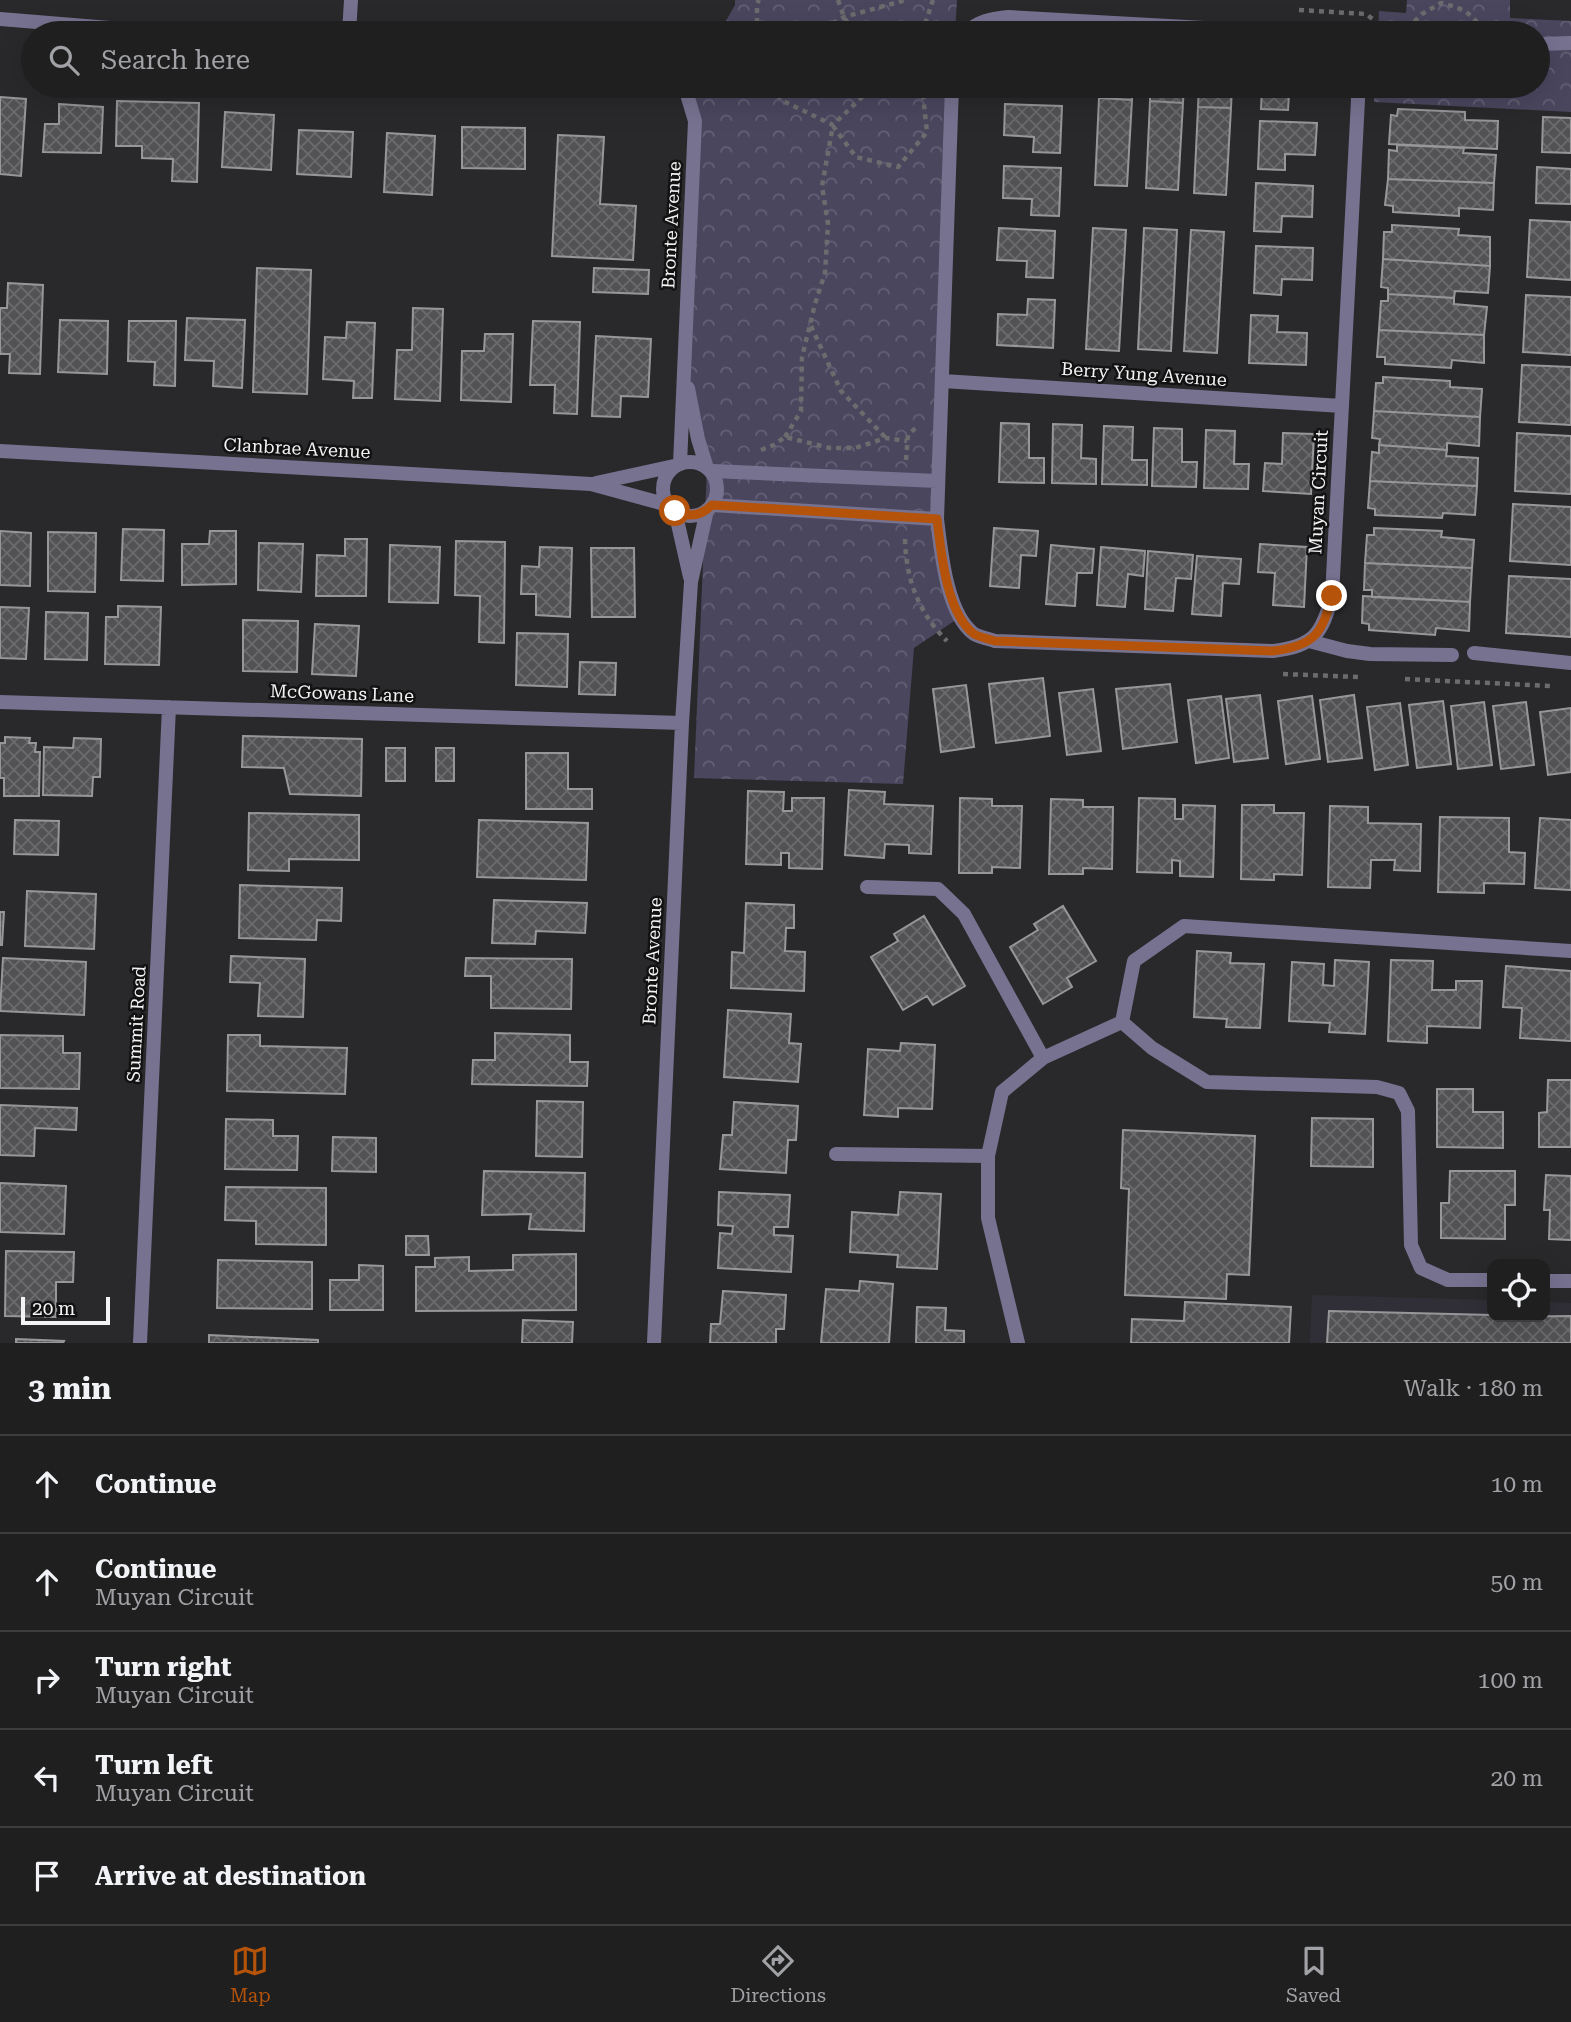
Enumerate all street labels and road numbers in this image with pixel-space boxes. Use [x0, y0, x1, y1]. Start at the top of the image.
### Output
street label: Bronte Avenue [657, 161, 685, 289]
street label: Berry Yung Avenue [1061, 358, 1228, 390]
street label: Muyan Circuit [1304, 429, 1332, 555]
street label: Clanbrae Avenue [223, 434, 371, 462]
street label: McGowans Lane [270, 680, 414, 706]
street label: Bronte Avenue [638, 897, 666, 1025]
street label: Summit Road [122, 965, 150, 1083]

